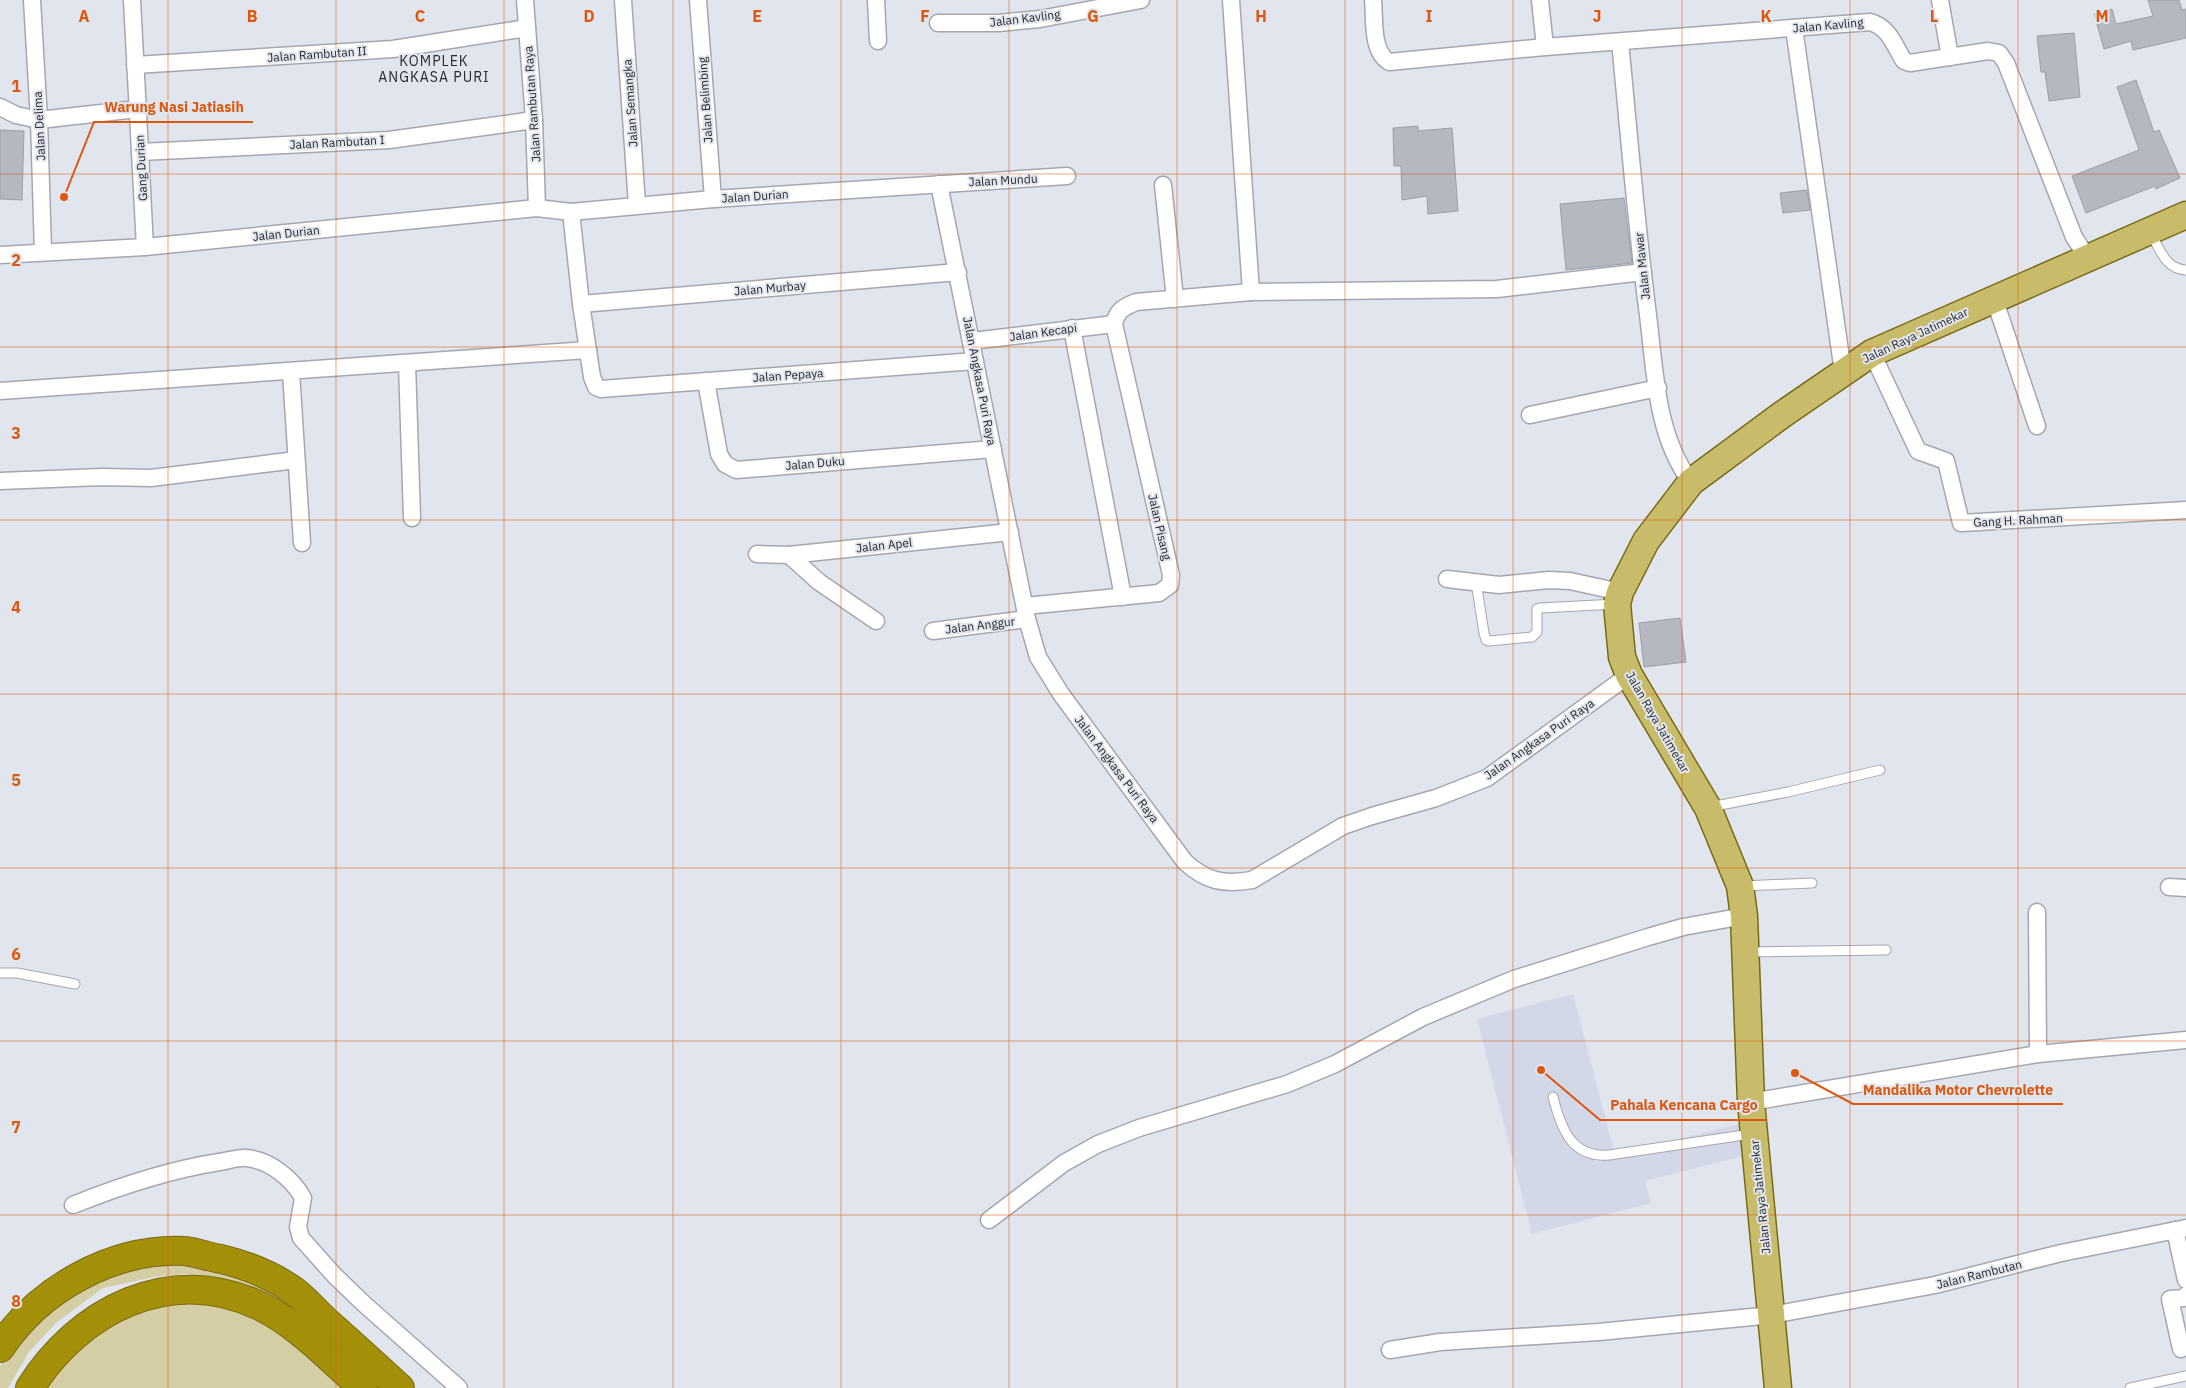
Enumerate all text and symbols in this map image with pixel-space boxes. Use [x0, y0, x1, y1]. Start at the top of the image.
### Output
text: A [79, 6, 90, 26]
text: B [247, 6, 258, 26]
text: C [415, 6, 425, 26]
text: D [583, 6, 595, 26]
text: E [752, 6, 762, 26]
text: F [920, 6, 930, 26]
street label: Jalan Kavling [989, 6, 1062, 30]
text: G [1087, 6, 1099, 26]
text: H [1255, 6, 1267, 26]
text: I [1426, 6, 1433, 26]
text: J [1593, 6, 1601, 26]
text: K [1760, 6, 1772, 26]
text: L [1930, 6, 1938, 26]
text: M [2095, 6, 2109, 26]
street label: Jalan Kavling [1792, 14, 1865, 36]
street label: Jalan Rambutan II [267, 43, 368, 65]
street label: Jalan Rambutan Raya [520, 45, 544, 163]
district label: KOMPLEK ANGKASA PURI [378, 52, 490, 86]
street label: Jalan Belimbing [694, 56, 715, 143]
street label: Jalan Semangka [619, 58, 641, 147]
text: 1 [11, 76, 21, 96]
street label: Jalan Delima [30, 90, 48, 161]
callout: Warung Nasi Jatiasih [94, 93, 253, 122]
text: Warung Nasi Jatiasih [104, 98, 244, 116]
street label: Jalan Rambutan I [289, 132, 385, 152]
street label: Gang Durian [132, 135, 150, 201]
street label: Jalan Mundu [968, 171, 1038, 189]
street label: Jalan Durian [721, 186, 789, 206]
street label: Jalan Durian [252, 222, 320, 244]
street label: Jalan Mawar [1631, 231, 1653, 301]
text: 2 [11, 250, 21, 270]
street label: Jalan Murbay [733, 277, 807, 299]
street label: Jalan Raya Jatimekar [1860, 304, 1971, 366]
street label: Jalan Angkasa Puri Raya [960, 315, 1000, 447]
street label: Jalan Kecapi [1008, 320, 1078, 344]
street label: Jalan Pepaya [752, 365, 825, 385]
text: 3 [11, 423, 21, 443]
street label: Jalan Duku [785, 453, 845, 473]
street label: Jalan Pisang [1145, 492, 1175, 562]
street label: Gang H. Rahman [1973, 510, 2063, 530]
street label: Jalan Apel [855, 535, 913, 555]
text: 4 [11, 597, 21, 617]
street label: Jalan Anggur [944, 613, 1016, 637]
street label: Jalan Raya Jatimekar [1623, 669, 1693, 776]
street label: Jalan Angkasa Puri Raya [1481, 695, 1597, 783]
street label: Jalan Angkasa Puri Raya [1072, 712, 1163, 826]
text: 5 [11, 770, 21, 790]
text: 6 [11, 944, 21, 964]
callout: Mandalika Motor Chevrolette [1853, 1075, 2063, 1104]
text: Mandalika Motor Chevrolette [1863, 1081, 2053, 1099]
callout: Pahala Kencana Cargo [1600, 1091, 1767, 1120]
text: Pahala Kencana Cargo [1610, 1096, 1758, 1114]
text: 7 [11, 1117, 21, 1137]
street label: Jalan Raya Jatimekar [1746, 1139, 1773, 1255]
street label: Jalan Rambutan [1935, 1256, 2023, 1292]
text: 8 [11, 1291, 21, 1311]

